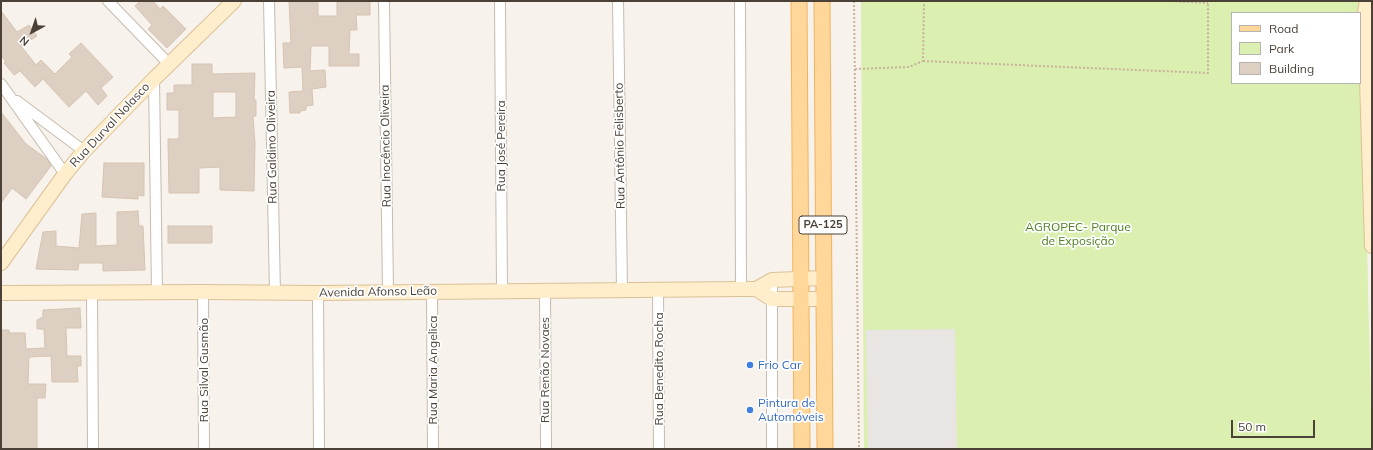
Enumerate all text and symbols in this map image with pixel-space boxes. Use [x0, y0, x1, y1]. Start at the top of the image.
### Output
north arrow [12, 12, 52, 52]
legend [1231, 12, 1361, 84]
text: Road [1269, 21, 1298, 36]
text: N [17, 33, 32, 49]
text: Park [1269, 41, 1294, 56]
text: Building [1269, 61, 1314, 76]
street label: Rua Durval Nolasco [67, 80, 153, 170]
street label: Rua Antônio Felisberto [612, 83, 628, 209]
street label: Rua Inocêncio Oliveira [378, 84, 394, 208]
street label: Rua Galdino Oliveira [264, 90, 280, 204]
street label: Rua José Pereira [494, 100, 508, 192]
road number: PA-125 [799, 216, 847, 234]
park label: AGROPEC- Parque de Exposição [1025, 220, 1131, 248]
street label: Avenida Afonso Leão [319, 284, 437, 300]
street label: Rua Benedito Rocha [652, 312, 666, 426]
street label: Rua Maria Angelica [426, 315, 440, 425]
street label: Rua Renão Novaes [538, 317, 552, 423]
street label: Rua Silval Gusmão [197, 318, 211, 422]
place label: Frio Car [758, 358, 801, 372]
marker: Frio Car [745, 360, 755, 370]
place label: Pintura de Automóveis [758, 396, 824, 424]
marker: Pintura de Automóveis [745, 405, 755, 415]
scale bar [1233, 412, 1317, 438]
text: 50 m [1238, 419, 1266, 434]

